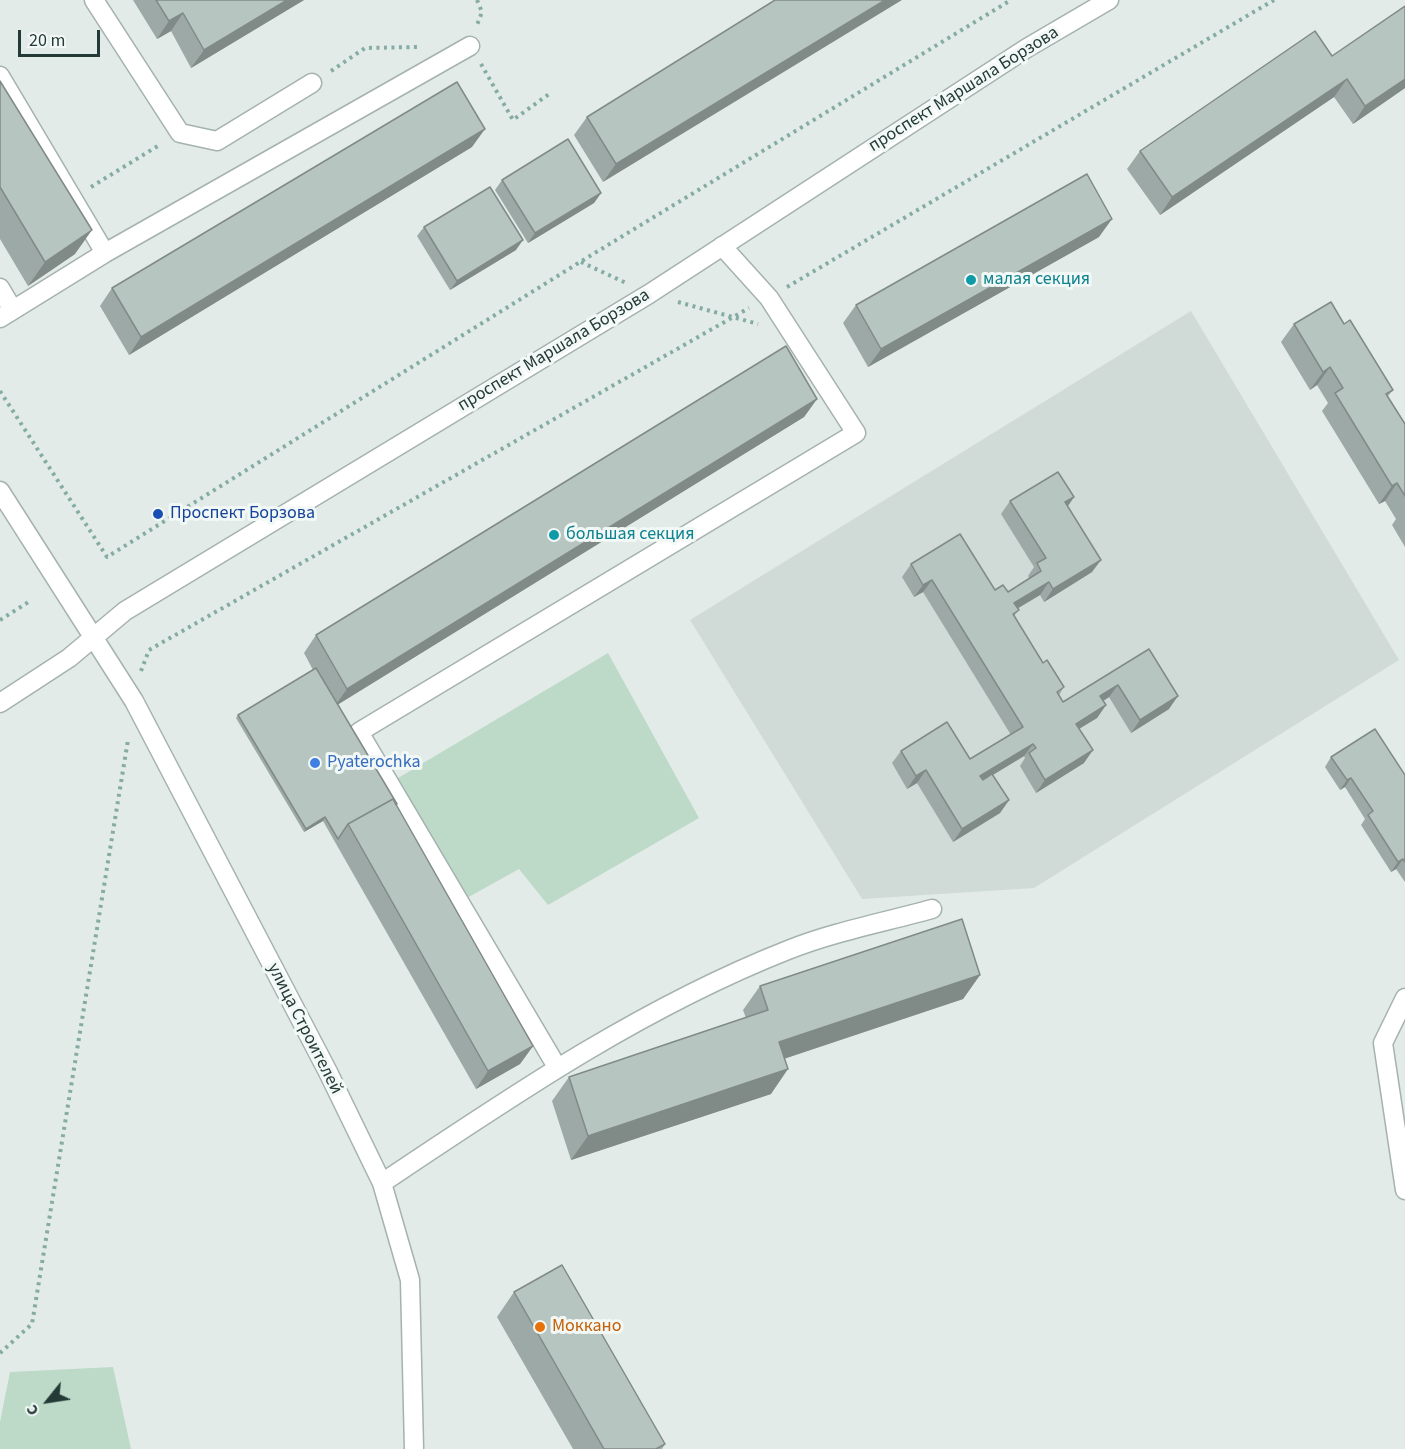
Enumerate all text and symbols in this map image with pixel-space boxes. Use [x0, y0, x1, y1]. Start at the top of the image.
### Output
scale bar [21, 18, 104, 56]
street label: проспект Маршала Борзова [865, 22, 1063, 158]
text: 20 m [29, 28, 65, 53]
place label: малая секция [983, 269, 1090, 291]
marker: малая секция [964, 273, 978, 287]
street label: проспект Маршала Борзова [454, 285, 654, 417]
place label: Проспект Борзова [170, 503, 315, 525]
marker: Проспект Борзова [151, 507, 165, 521]
place label: большая секция [566, 524, 695, 546]
marker: большая секция [547, 528, 561, 542]
place label: Pyaterochka [327, 752, 420, 774]
marker: Pyaterochka [308, 756, 322, 770]
street label: улица Строителей [262, 960, 346, 1098]
place label: Моккано [552, 1316, 621, 1338]
marker: Моккано [533, 1320, 547, 1334]
north arrow [18, 1371, 78, 1431]
text: С [21, 1400, 44, 1420]

